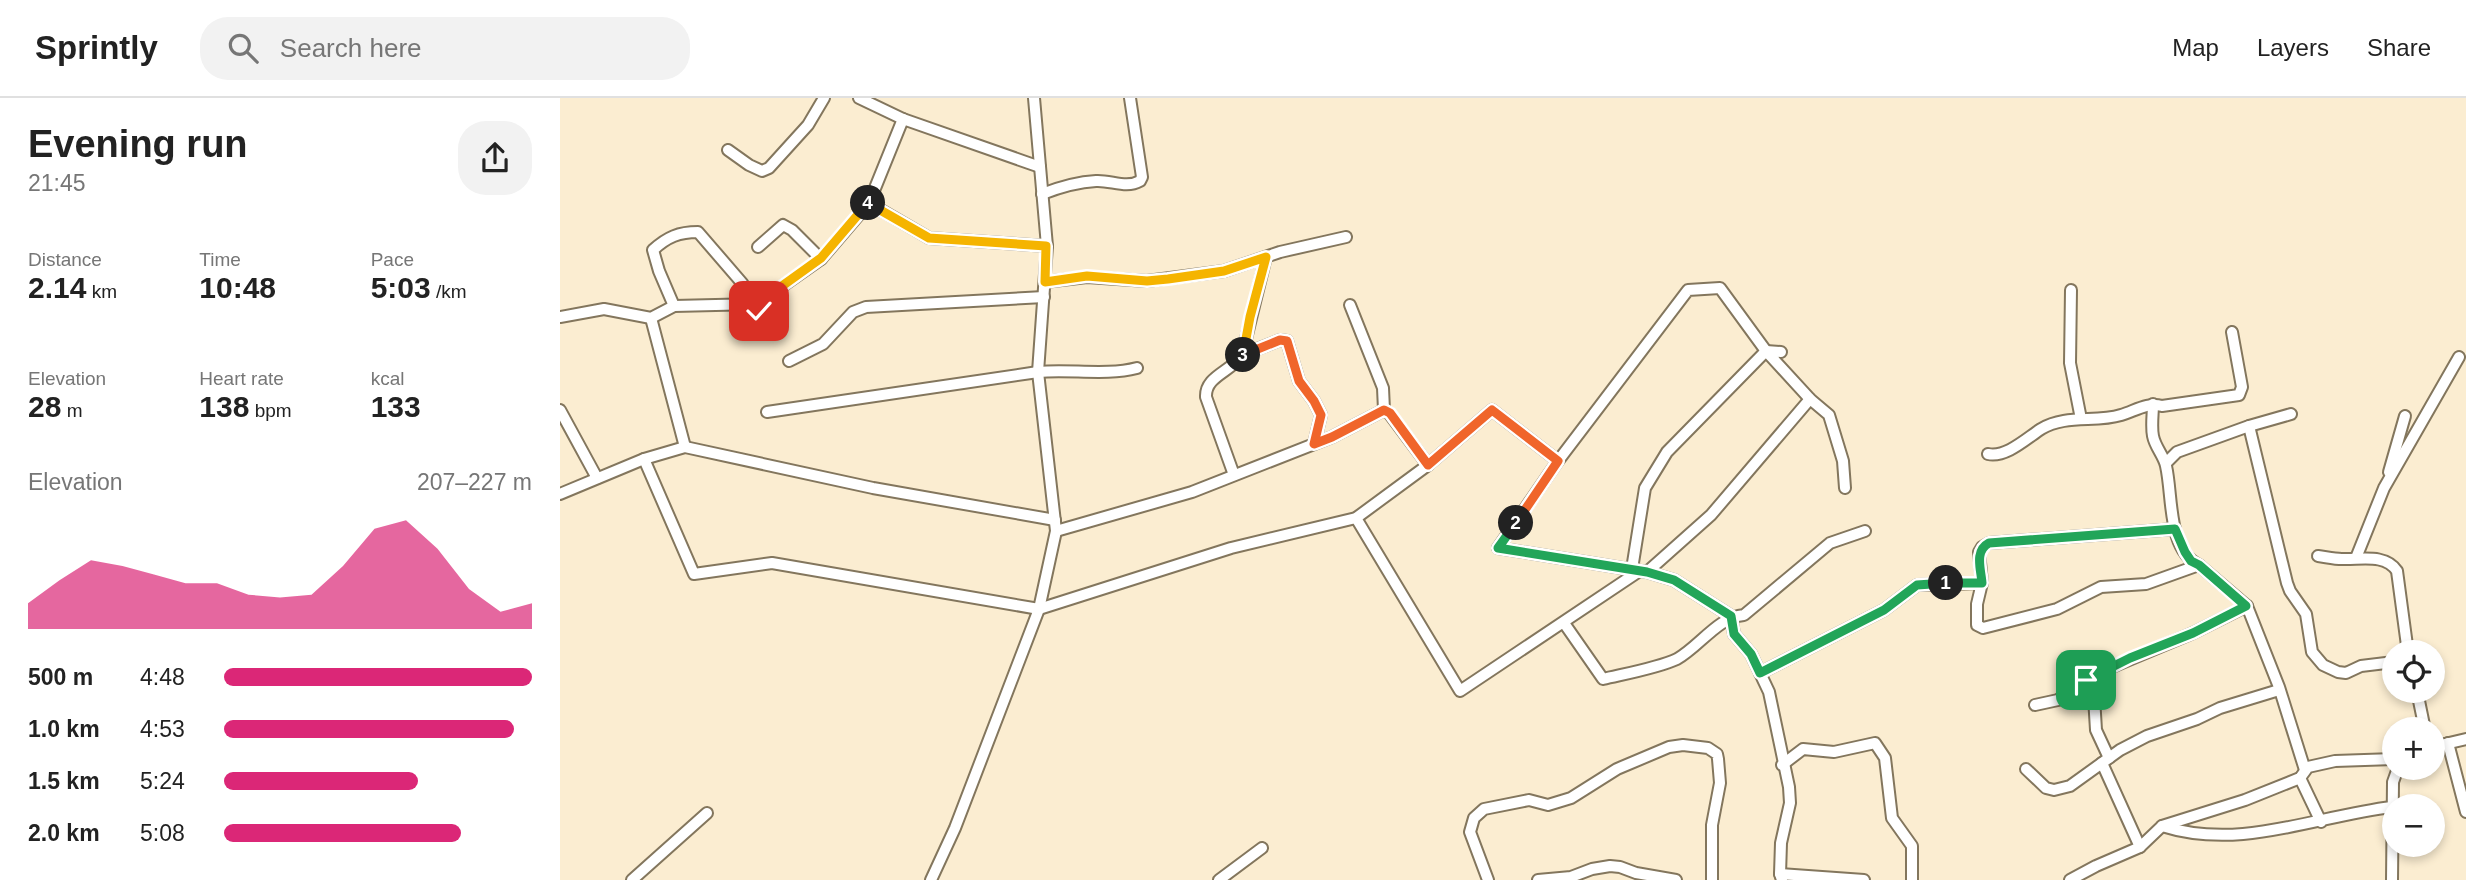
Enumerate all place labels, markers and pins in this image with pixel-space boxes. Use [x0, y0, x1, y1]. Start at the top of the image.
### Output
pin: 4 [850, 186, 886, 220]
pin [729, 281, 789, 341]
pin: 3 [1226, 338, 1260, 372]
pin: 2 [1499, 506, 1534, 540]
pin: 1 [1928, 566, 1964, 601]
pin [2056, 650, 2116, 710]

